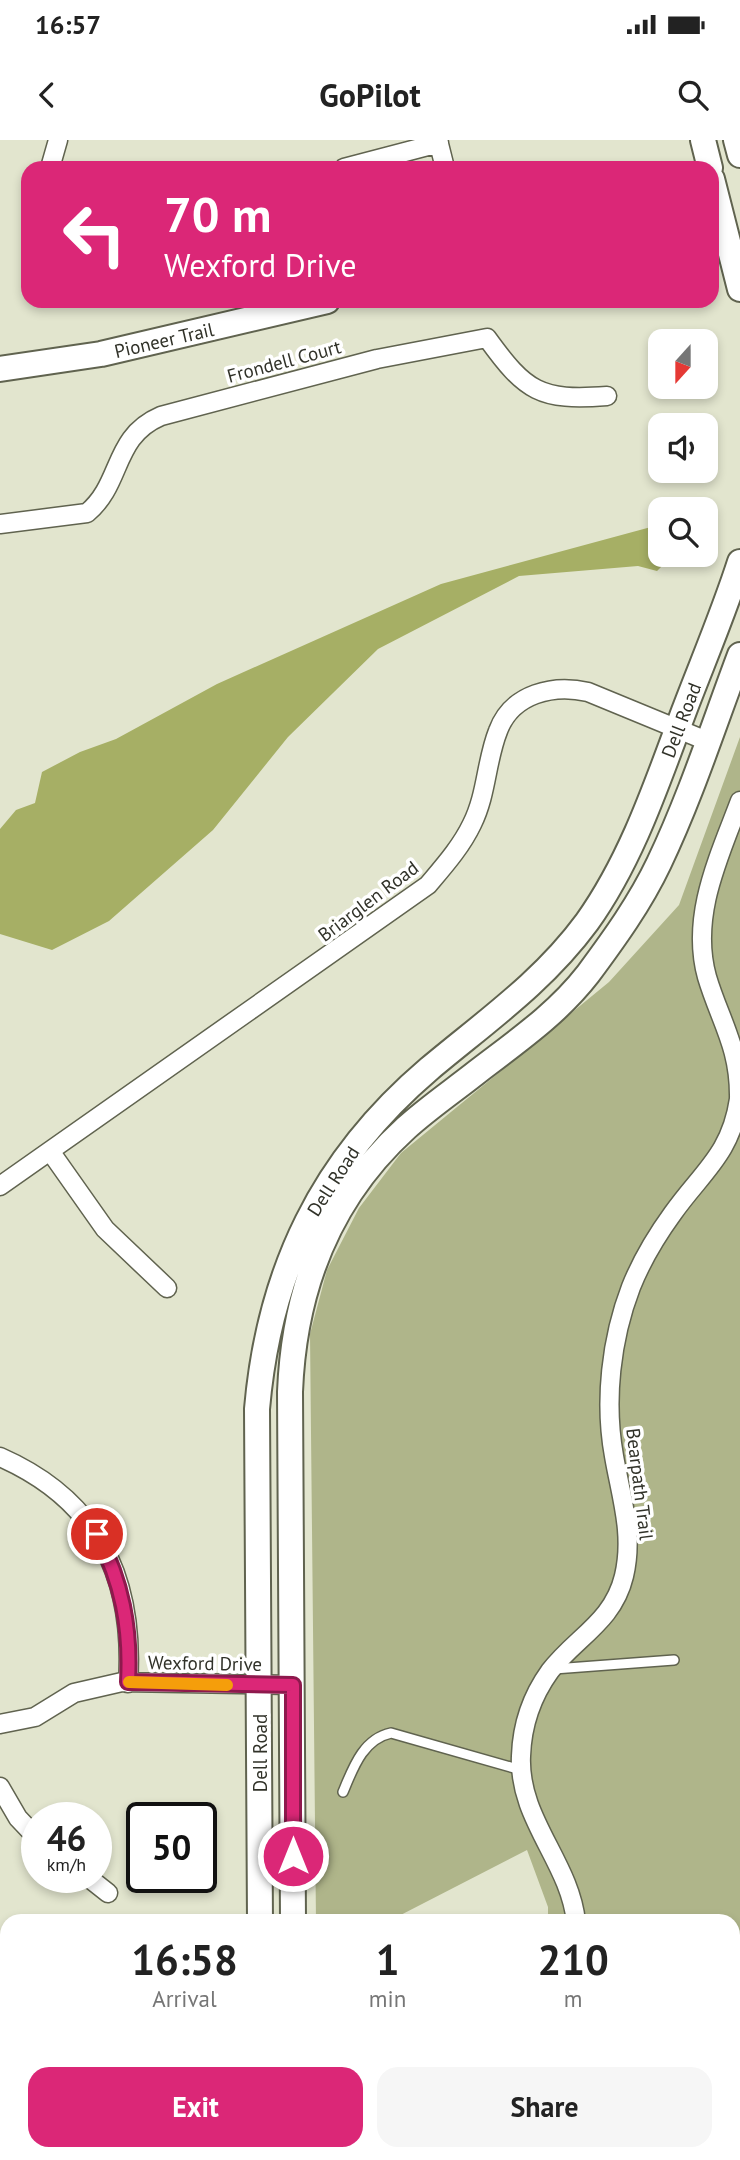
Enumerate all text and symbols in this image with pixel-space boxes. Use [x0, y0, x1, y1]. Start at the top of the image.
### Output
text: 16:57 [35, 8, 101, 41]
text: GoPilot [319, 74, 421, 116]
icon: back [28, 76, 66, 114]
icon: search [674, 76, 712, 114]
text: 70 m [164, 182, 271, 246]
icon: left [49, 189, 140, 280]
text: Wexford Drive [164, 244, 357, 286]
street label: Pioneer Trail [112, 317, 217, 363]
north arrow [648, 329, 718, 399]
map controls [648, 329, 718, 567]
street label: Frondell Court [224, 334, 344, 388]
button: sound [648, 413, 718, 483]
button: search [648, 497, 718, 567]
street label: Dell Road [656, 679, 706, 761]
street label: Briarglen Road [313, 855, 423, 947]
street label: Dell Road [302, 1142, 364, 1220]
street label: Bearpath Trail [621, 1427, 659, 1542]
pin [67, 1504, 127, 1564]
icon: arrive [78, 1515, 116, 1553]
street label: Wexford Drive [148, 1650, 262, 1676]
street label: Dell Road [248, 1714, 272, 1792]
speed limit sign: 50 [126, 1802, 217, 1893]
text: 46 [47, 1815, 86, 1861]
position arrow [256, 1819, 330, 1893]
text: km/h [47, 1853, 86, 1876]
text: 16:58 [131, 1932, 238, 1987]
text: 1 [376, 1932, 399, 1987]
text: 210 [537, 1932, 609, 1987]
text: Arrival [152, 1984, 217, 2013]
text: min [369, 1984, 406, 2013]
text: m [564, 1984, 582, 2013]
button: Exit [28, 2067, 363, 2147]
button: Share [377, 2067, 712, 2147]

